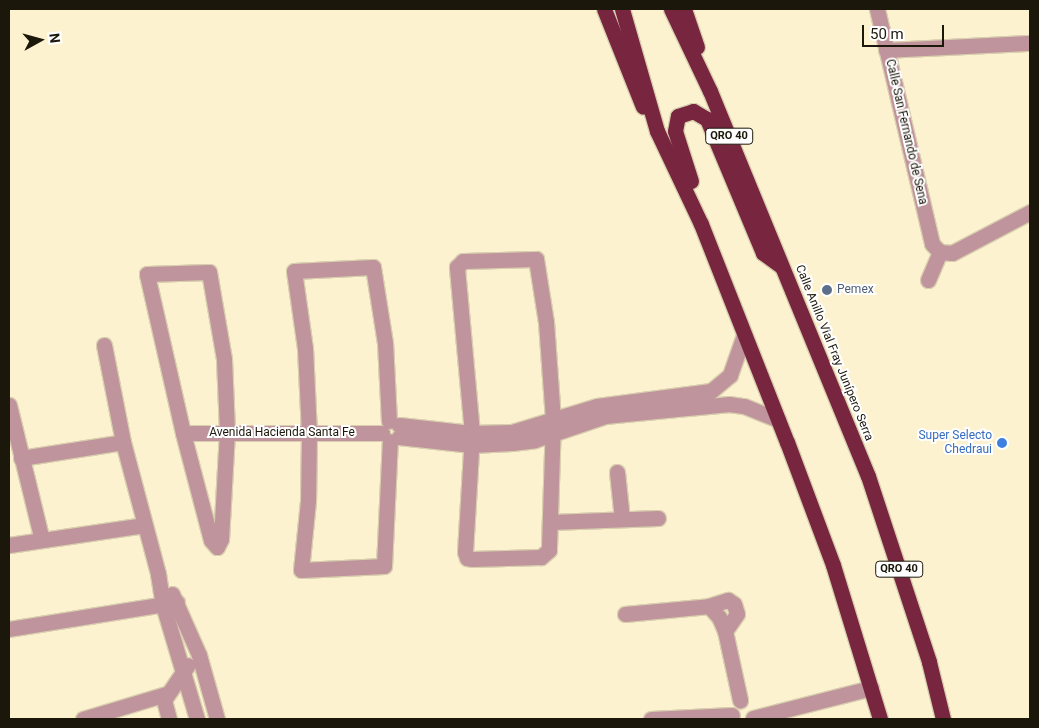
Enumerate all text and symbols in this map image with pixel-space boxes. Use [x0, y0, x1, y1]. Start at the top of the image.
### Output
north arrow [15, 15, 65, 65]
scale bar [864, 15, 946, 47]
text: 50 m [870, 25, 904, 43]
text: N [46, 32, 63, 44]
street label: Calle San Fernando de Sena [882, 58, 930, 206]
road number: QRO 40 [704, 128, 754, 144]
street label: Calle Anillo Vial Fray Junípero Serra [792, 263, 876, 443]
place label: Pemex [837, 283, 874, 297]
marker: Pemex [821, 284, 833, 296]
street label: Avenida Hacienda Santa Fe [209, 426, 355, 440]
place label: Super Selecto Chedraui [918, 429, 992, 457]
marker: Super Selecto Chedraui [996, 437, 1008, 449]
road number: QRO 40 [874, 560, 924, 578]

